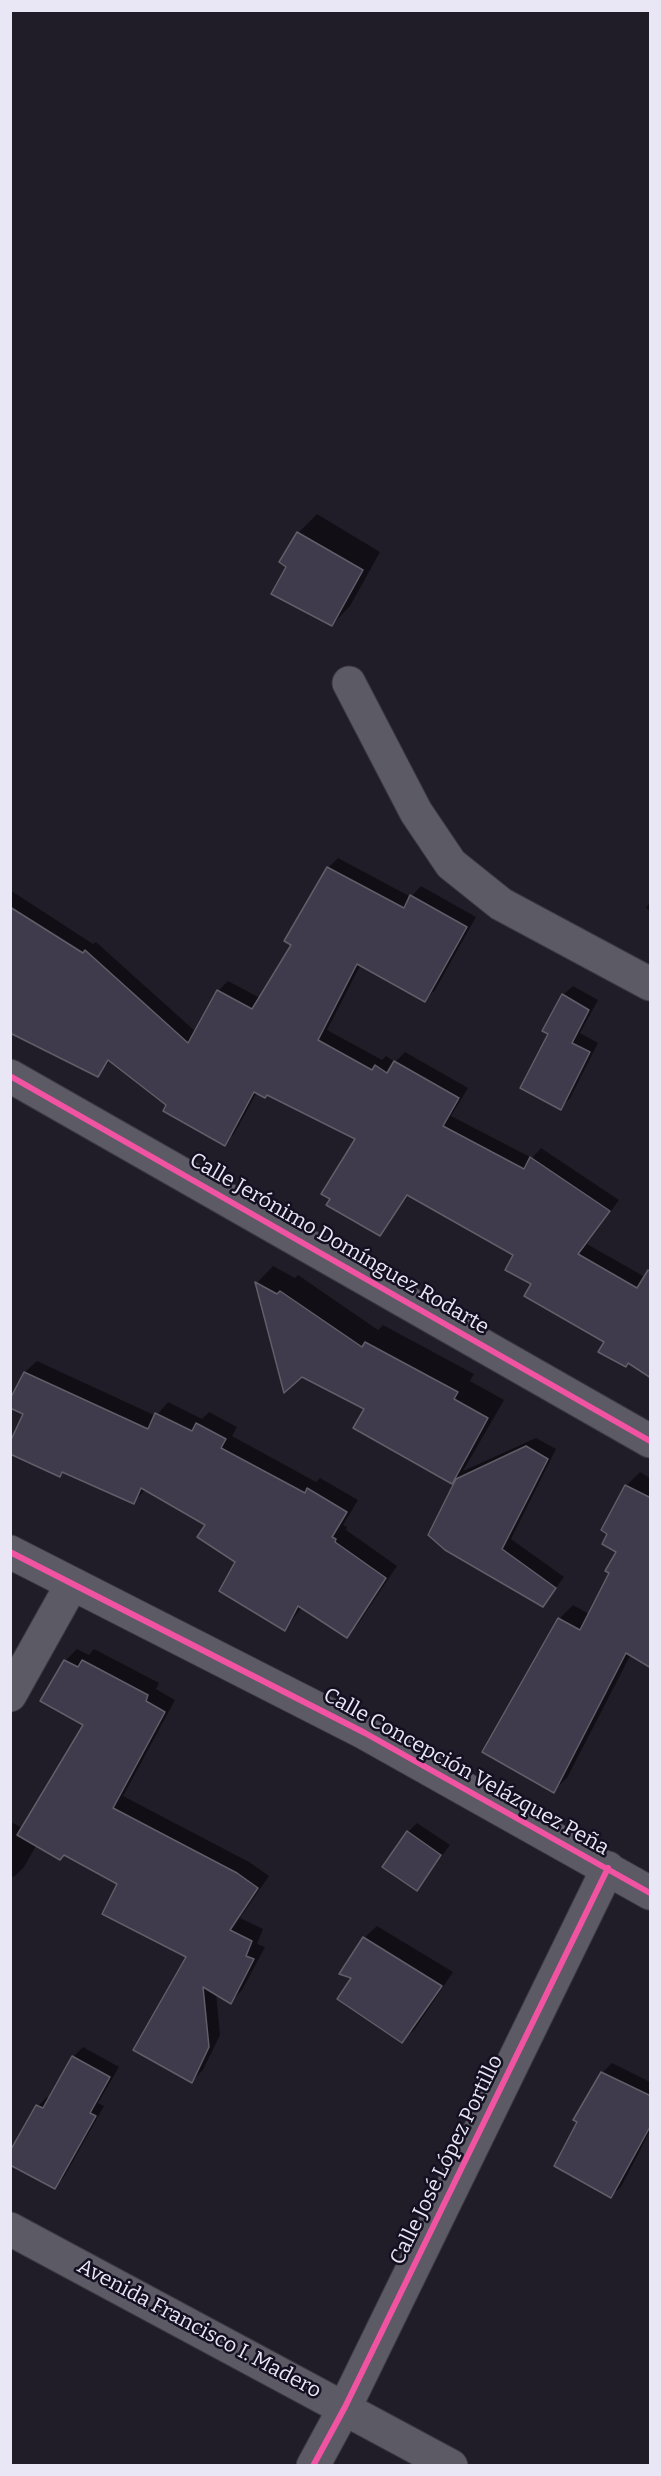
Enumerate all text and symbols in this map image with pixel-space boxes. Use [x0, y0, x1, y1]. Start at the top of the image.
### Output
street label: Calle Jerónimo Domínguez Rodarte [185, 1148, 493, 1340]
street label: Calle Concepción Velázquez Peña [319, 1683, 613, 1861]
street label: Calle José López Portillo [385, 2051, 509, 2269]
street label: Avenida Francisco I. Madero [73, 2254, 325, 2404]

